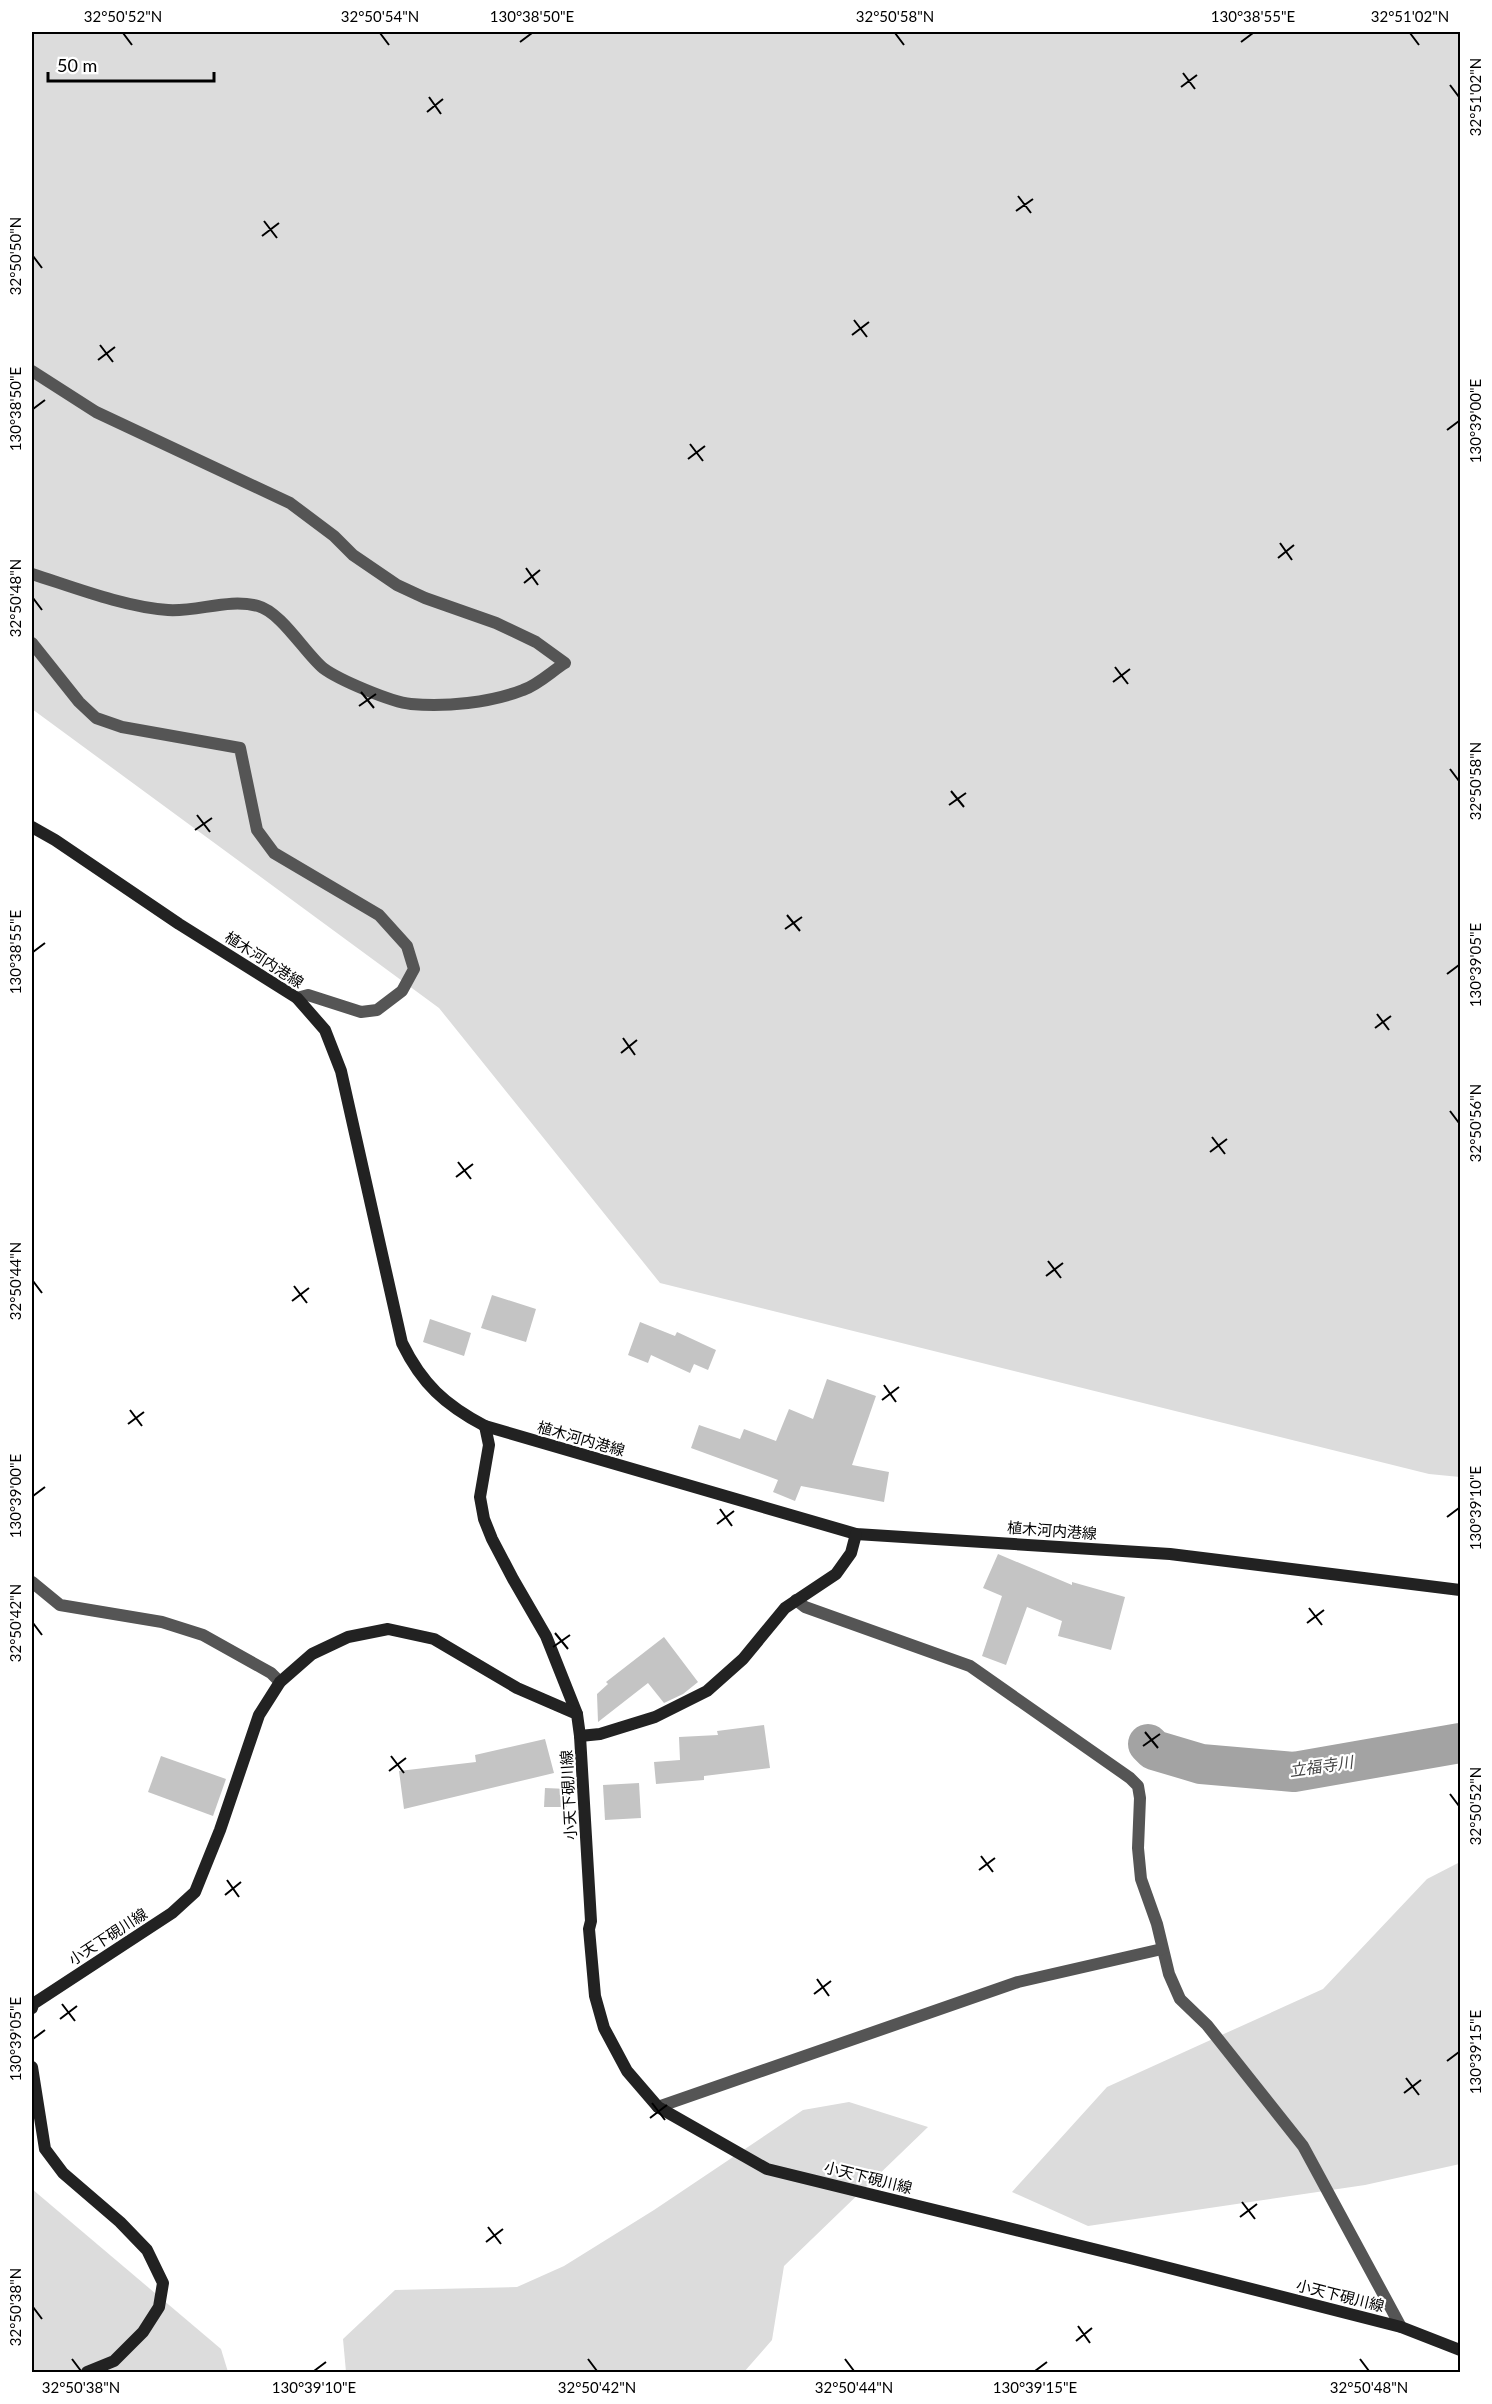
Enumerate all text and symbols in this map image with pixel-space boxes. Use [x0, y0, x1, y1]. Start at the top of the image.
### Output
text: 32°50'52"N [84, 7, 162, 25]
text: 32°50'54"N [341, 7, 419, 25]
text: 130°38'50"E [490, 7, 574, 25]
text: 32°50'58"N [856, 7, 934, 25]
text: 130°38'55"E [1211, 7, 1295, 25]
text: 32°51'02"N [1371, 7, 1449, 25]
scale bar [48, 45, 214, 83]
text: 50 m [57, 54, 97, 76]
text: 32°51'02"N [1466, 58, 1484, 136]
text: 32°50'50"N [6, 217, 24, 295]
text: 130°38'50"E [6, 367, 24, 451]
text: 130°39'00"E [1466, 379, 1484, 463]
text: 32°50'48"N [6, 559, 24, 637]
text: 32°50'58"N [1466, 742, 1484, 820]
text: 130°38'55"E [6, 910, 24, 994]
text: 130°39'05"E [1466, 923, 1484, 1007]
street label: 植木河内港線 [222, 927, 307, 991]
text: 32°50'56"N [1466, 1084, 1484, 1162]
text: 32°50'44"N [6, 1242, 24, 1320]
street label: 植木河内港線 [536, 1417, 627, 1459]
text: 130°39'00"E [6, 1454, 24, 1538]
text: 130°39'10"E [1466, 1466, 1484, 1550]
street label: 植木河内港線 [1007, 1518, 1098, 1542]
text: 32°50'42"N [6, 1584, 24, 1662]
street label: 小天下硯川線 [557, 1750, 579, 1840]
water label: 立福寺川 [1288, 1751, 1356, 1779]
text: 32°50'52"N [1466, 1767, 1484, 1845]
street label: 小天下硯川線 [65, 1904, 150, 1968]
text: 130°39'05"E [6, 1997, 24, 2081]
text: 130°39'15"E [1466, 2010, 1484, 2094]
street label: 小天下硯川線 [822, 2157, 914, 2197]
text: 32°50'38"N [6, 2268, 24, 2346]
street label: 小天下硯川線 [1294, 2275, 1386, 2315]
text: 32°50'38"N [42, 2378, 120, 2396]
text: 130°39'10"E [272, 2378, 356, 2396]
text: 32°50'42"N [558, 2378, 636, 2396]
text: 32°50'44"N [815, 2378, 893, 2396]
text: 130°39'15"E [993, 2378, 1077, 2396]
text: 32°50'48"N [1330, 2378, 1408, 2396]

